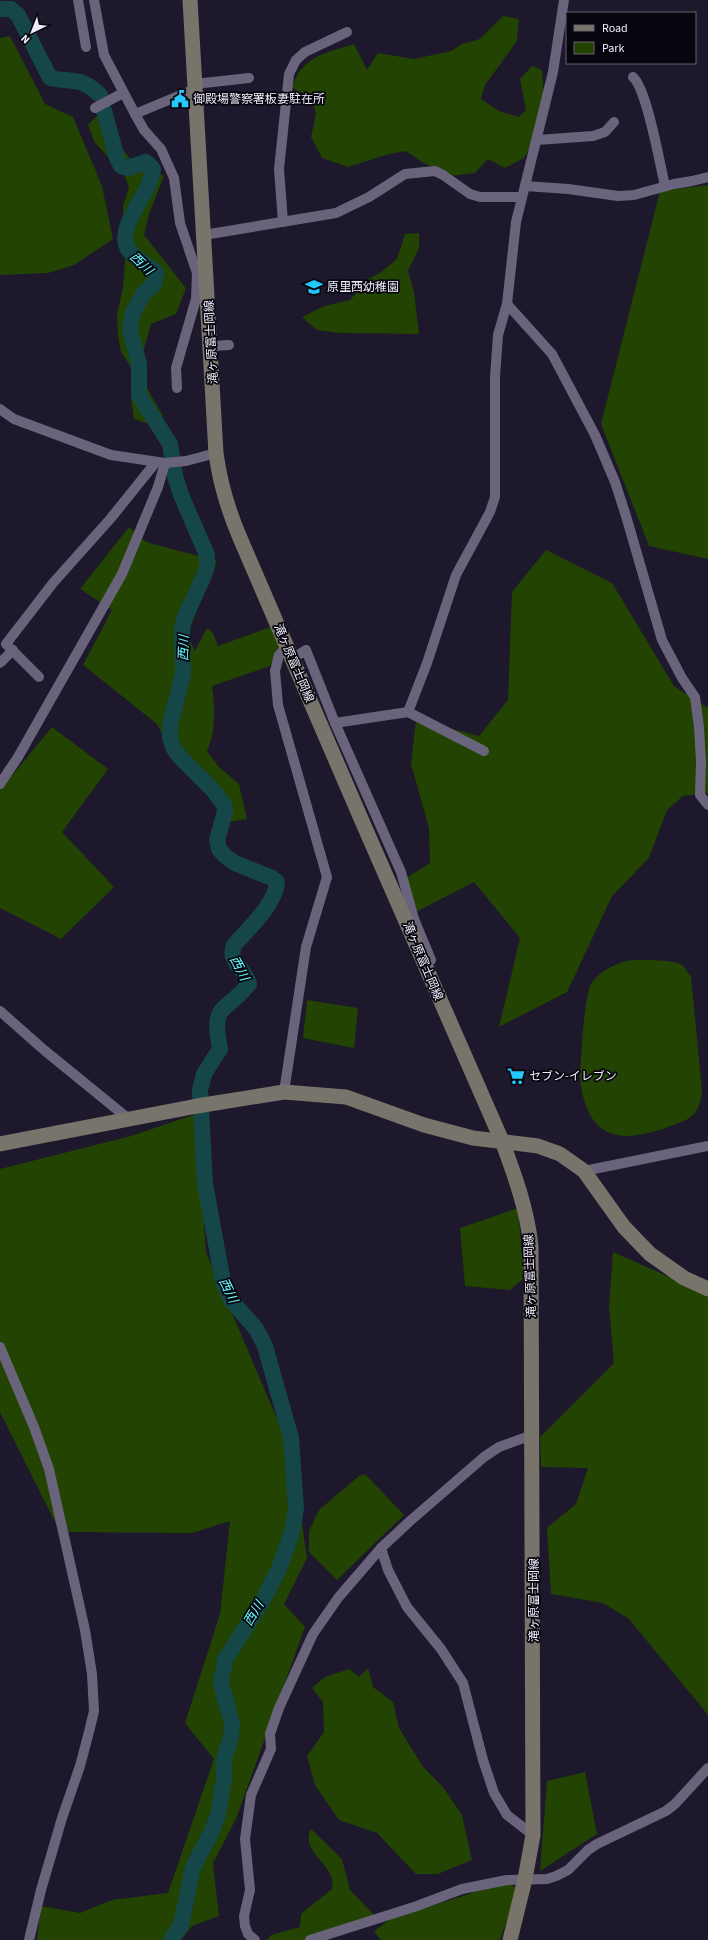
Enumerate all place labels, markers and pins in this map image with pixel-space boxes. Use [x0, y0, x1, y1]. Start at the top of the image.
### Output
public building icon: 御殿場警察署板妻駐在所 [170, 89, 190, 109]
place label: 御殿場警察署板妻駐在所 [193, 91, 325, 108]
school or university icon: 原里西幼稚園 [304, 277, 324, 297]
place label: 原里西幼稚園 [327, 279, 399, 296]
supermarket icon: セブン-イレブン [506, 1066, 526, 1086]
place label: セブン-イレブン [529, 1068, 617, 1085]

